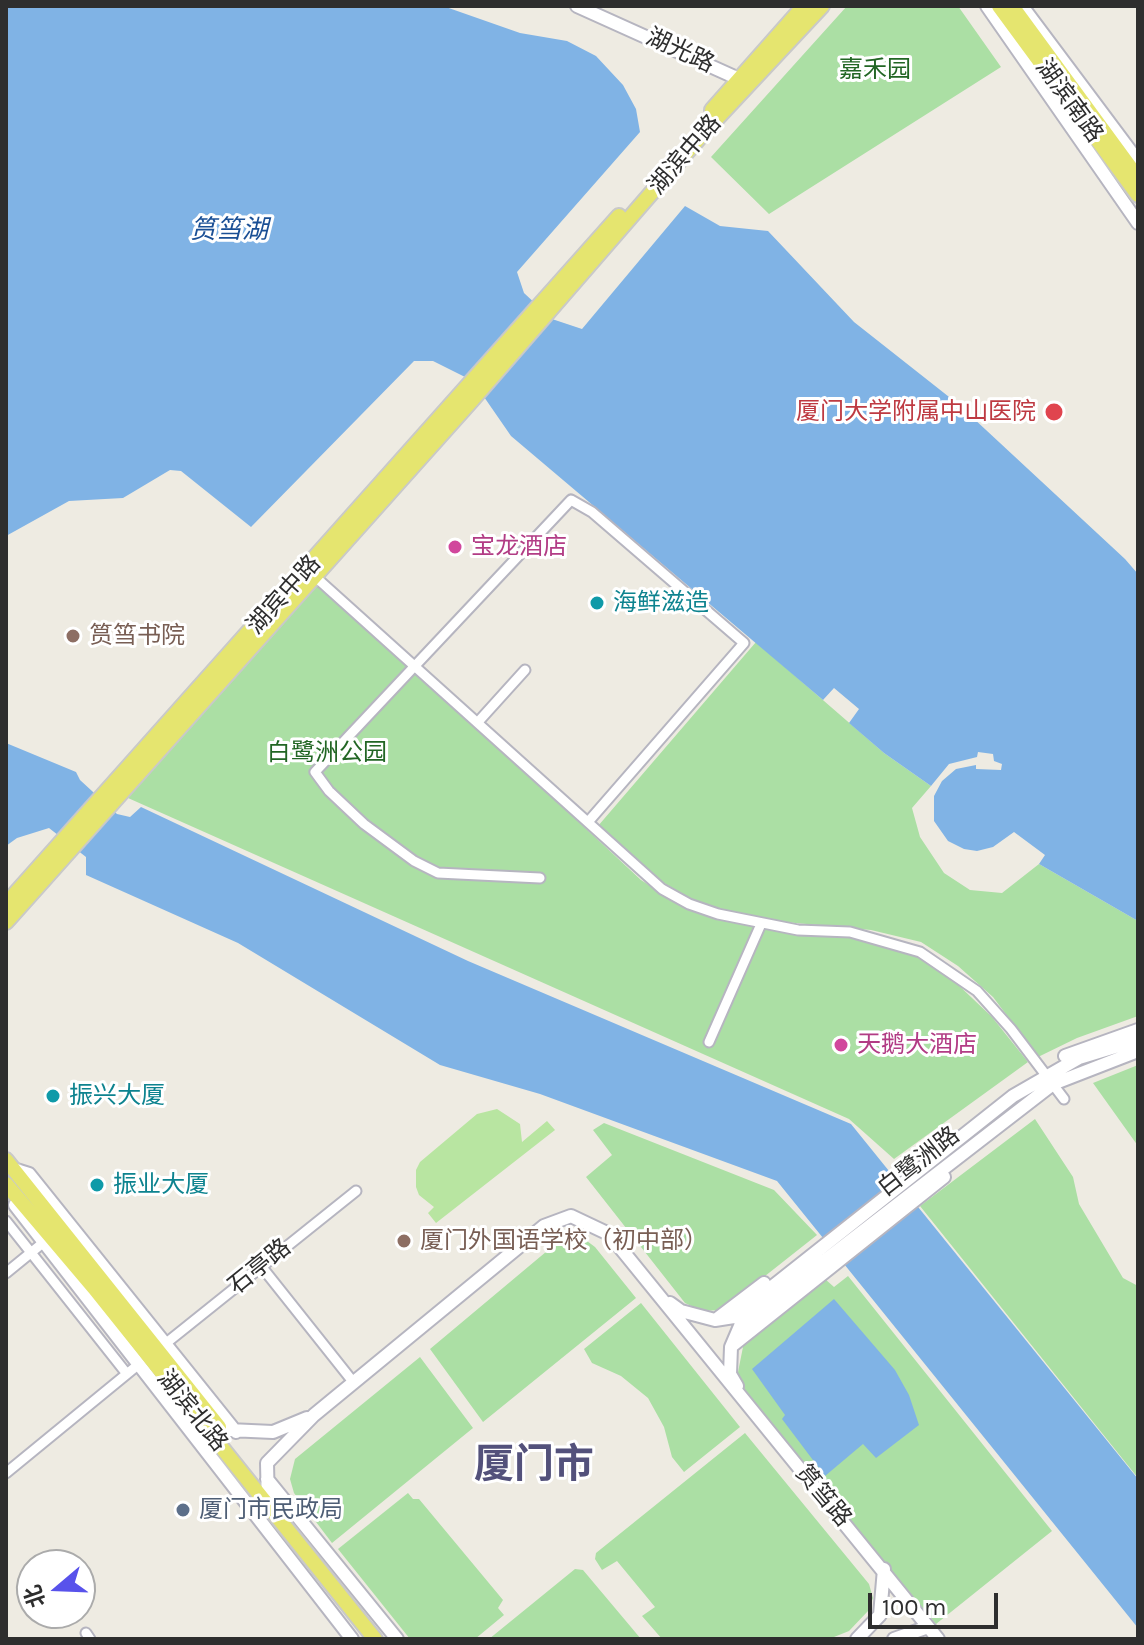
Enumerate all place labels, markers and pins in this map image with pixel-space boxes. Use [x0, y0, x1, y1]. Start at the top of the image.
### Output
place label: 厦门大学附属中山医院 [796, 398, 1036, 426]
marker: 厦门大学附属中山医院 [1043, 401, 1065, 423]
place label: 宝龙酒店 [471, 533, 567, 561]
marker: 宝龙酒店 [446, 538, 464, 556]
place label: 海鲜滋造 [613, 589, 709, 617]
marker: 海鲜滋造 [588, 594, 606, 612]
place label: 筼筜书院 [89, 622, 185, 650]
marker: 筼筜书院 [64, 627, 82, 645]
place label: 天鹅大酒店 [857, 1031, 977, 1059]
marker: 天鹅大酒店 [832, 1036, 850, 1054]
place label: 振兴大厦 [69, 1082, 165, 1110]
marker: 振兴大厦 [44, 1087, 62, 1105]
place label: 振业大厦 [113, 1171, 209, 1199]
marker: 振业大厦 [88, 1176, 106, 1194]
place label: 厦门外国语学校（初中部） [420, 1227, 708, 1255]
marker: 厦门外国语学校（初中部） [395, 1232, 413, 1250]
place label: 厦门市民政局 [199, 1496, 343, 1524]
marker: 厦门市民政局 [174, 1501, 192, 1519]

